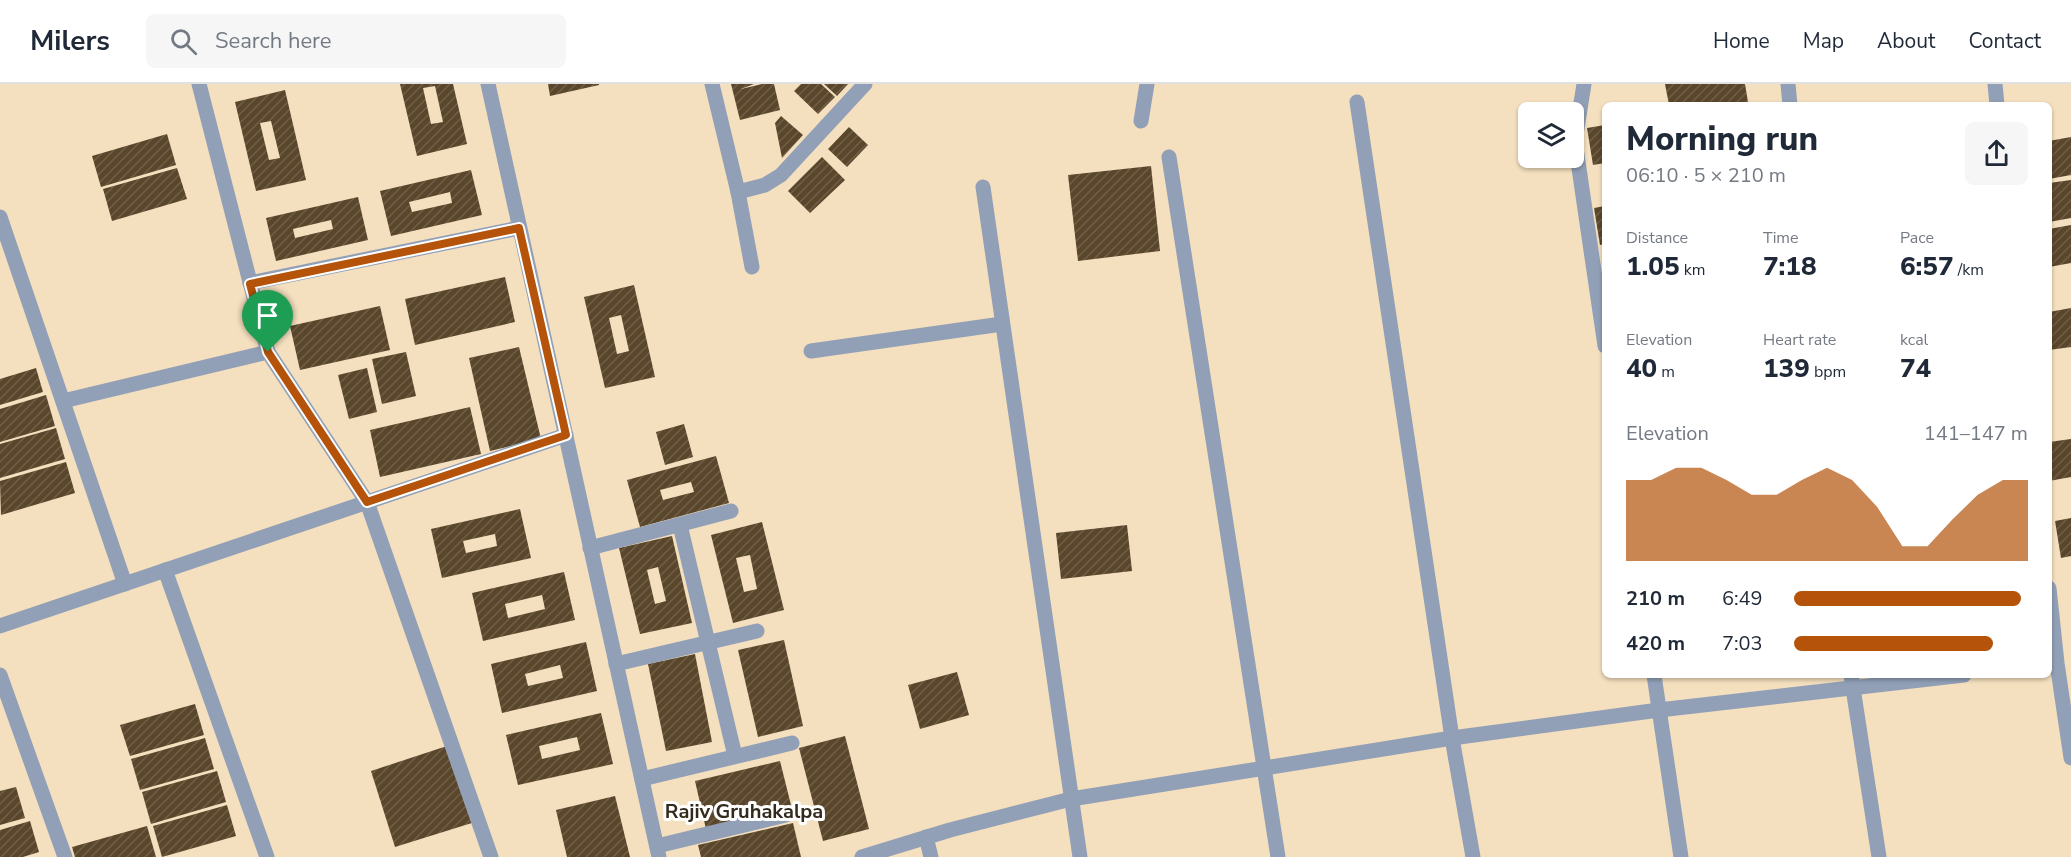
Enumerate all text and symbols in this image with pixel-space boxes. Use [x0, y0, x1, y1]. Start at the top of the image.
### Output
search box [146, 14, 566, 68]
text: Milers [30, 22, 110, 60]
icon: search [167, 25, 200, 58]
text: Search here [215, 26, 332, 56]
text: Home [1713, 27, 1770, 55]
text: Map [1803, 27, 1844, 55]
text: About [1877, 27, 1935, 55]
text: Contact [1968, 27, 2041, 55]
map controls [1518, 102, 1584, 168]
button: layers [1518, 102, 1584, 168]
text: Morning run [1626, 117, 1818, 162]
button: share [1965, 122, 2028, 185]
text: 06:10 · 5 × 210 m [1626, 162, 1786, 189]
text: Distance [1626, 227, 1688, 249]
text: Time [1763, 227, 1799, 249]
text: Pace [1900, 227, 1934, 249]
text: 1.05 [1626, 249, 1680, 284]
text: 7:18 [1763, 249, 1817, 284]
text: 6:57 [1900, 249, 1954, 284]
text: km [1680, 259, 1705, 281]
text: /km [1954, 259, 1984, 281]
pin [242, 290, 293, 352]
icon: arrive [251, 299, 284, 332]
text: Elevation [1626, 329, 1692, 351]
text: Heart rate [1763, 329, 1836, 351]
text: kcal [1900, 329, 1928, 351]
text: 40 [1626, 351, 1657, 386]
text: 139 [1763, 351, 1810, 386]
text: 74 [1900, 351, 1931, 386]
text: m [1657, 361, 1675, 383]
text: bpm [1810, 361, 1846, 383]
text: Elevation [1626, 420, 1709, 447]
text: 141–147 m [1924, 420, 2028, 447]
text: 210 m [1626, 585, 1685, 612]
text: 6:49 [1722, 585, 1763, 612]
text: 420 m [1626, 630, 1685, 657]
text: 7:03 [1722, 630, 1763, 657]
district label: Rajiv Gruhakalpa [665, 798, 823, 825]

